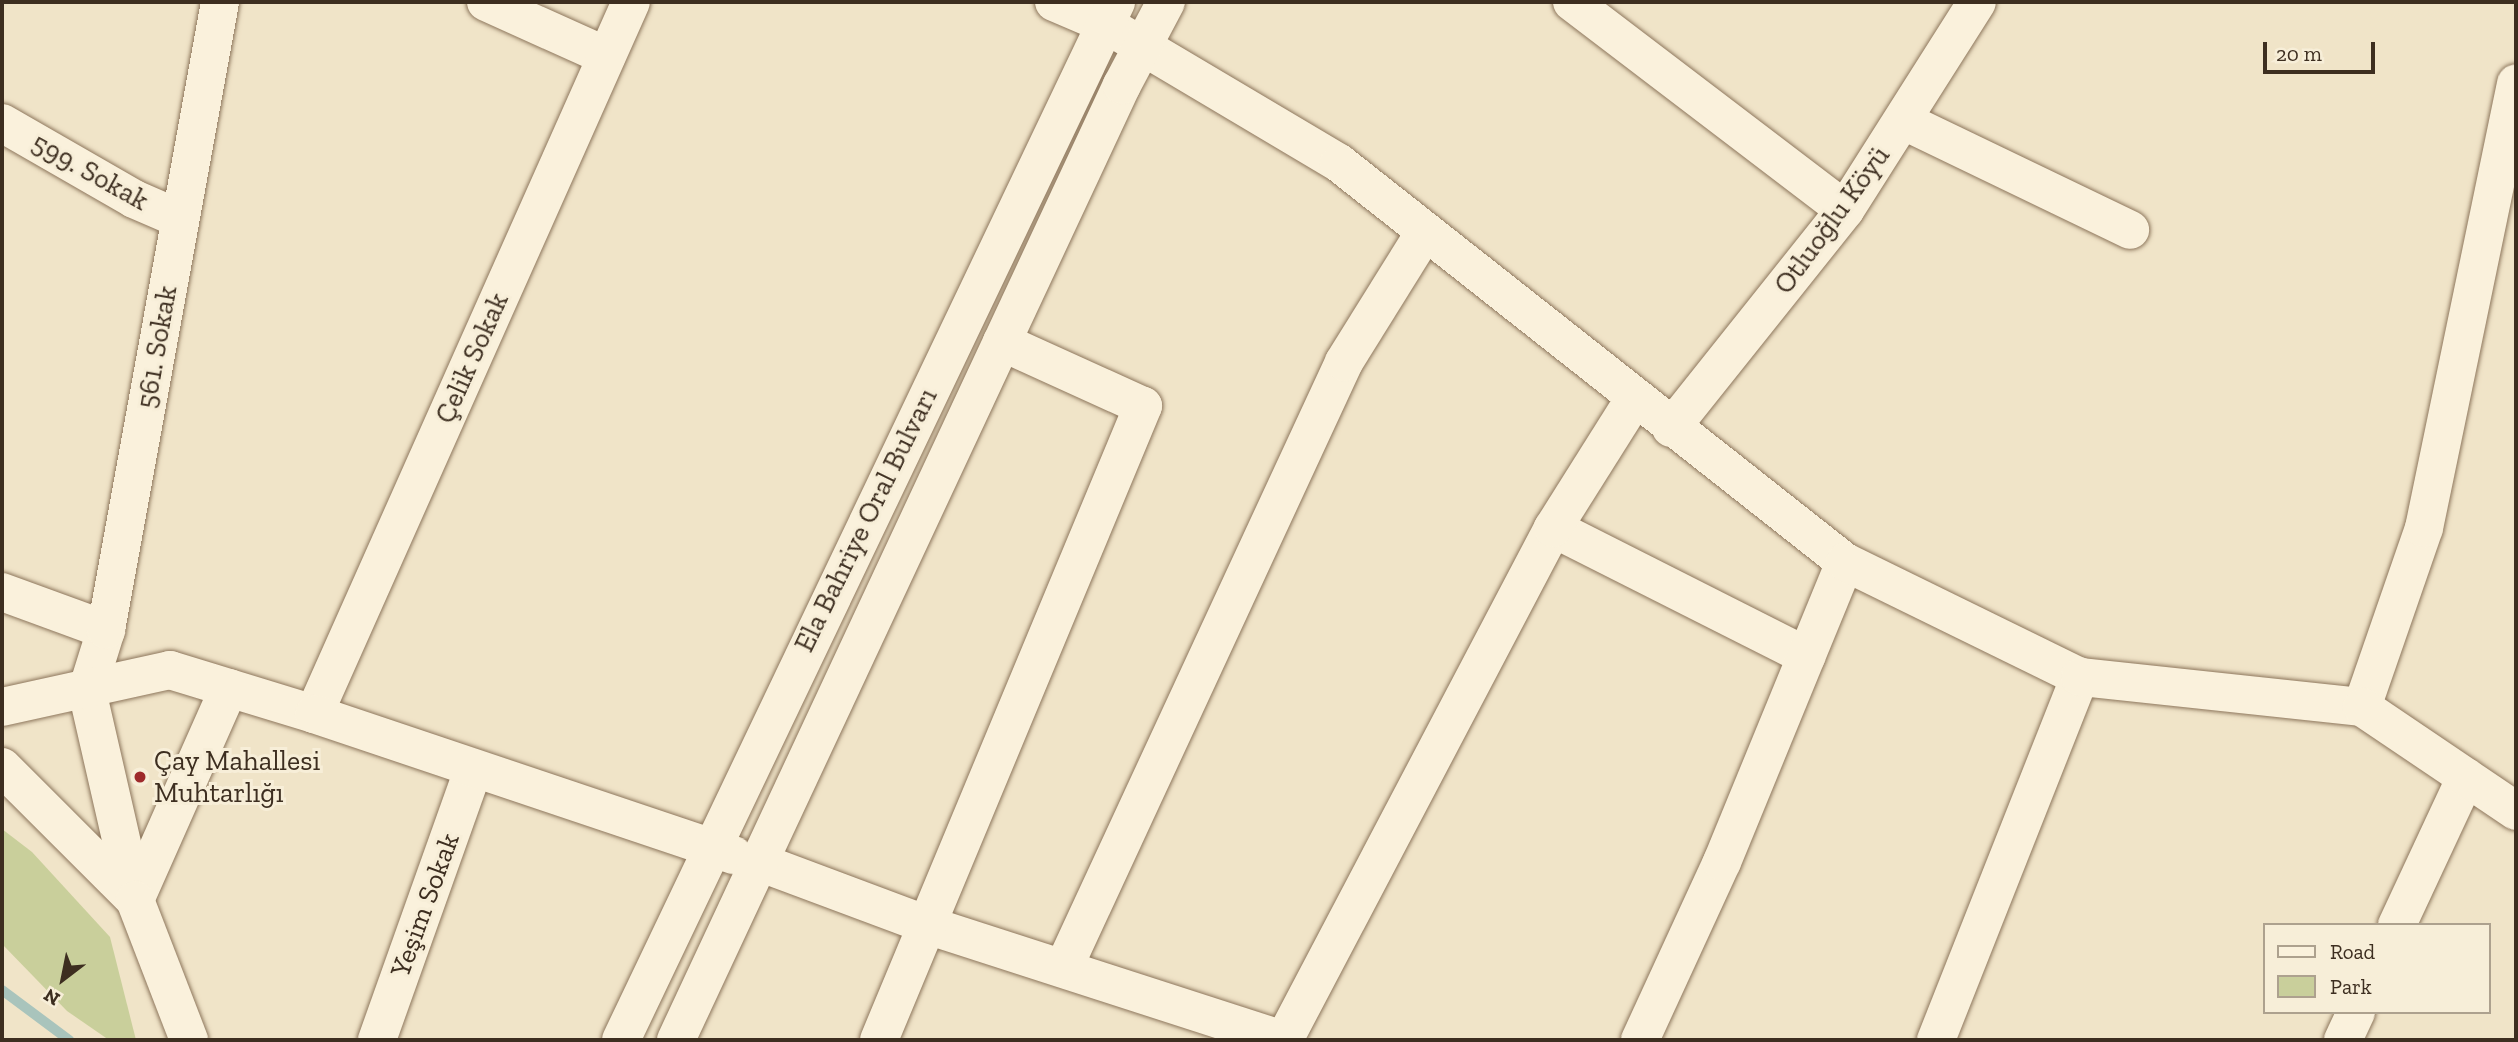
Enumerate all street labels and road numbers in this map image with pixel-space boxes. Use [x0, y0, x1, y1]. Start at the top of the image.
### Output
street label: 599. Sokak [26, 126, 154, 218]
street label: Otluoğlu Köyü [1767, 140, 1897, 300]
street label: 561. Sokak [130, 283, 184, 411]
street label: Çelik Sokak [428, 288, 516, 428]
street label: Ela Bahriye Oral Bulvarı [788, 383, 944, 657]
street label: Yeşim Sokak [383, 828, 467, 982]

